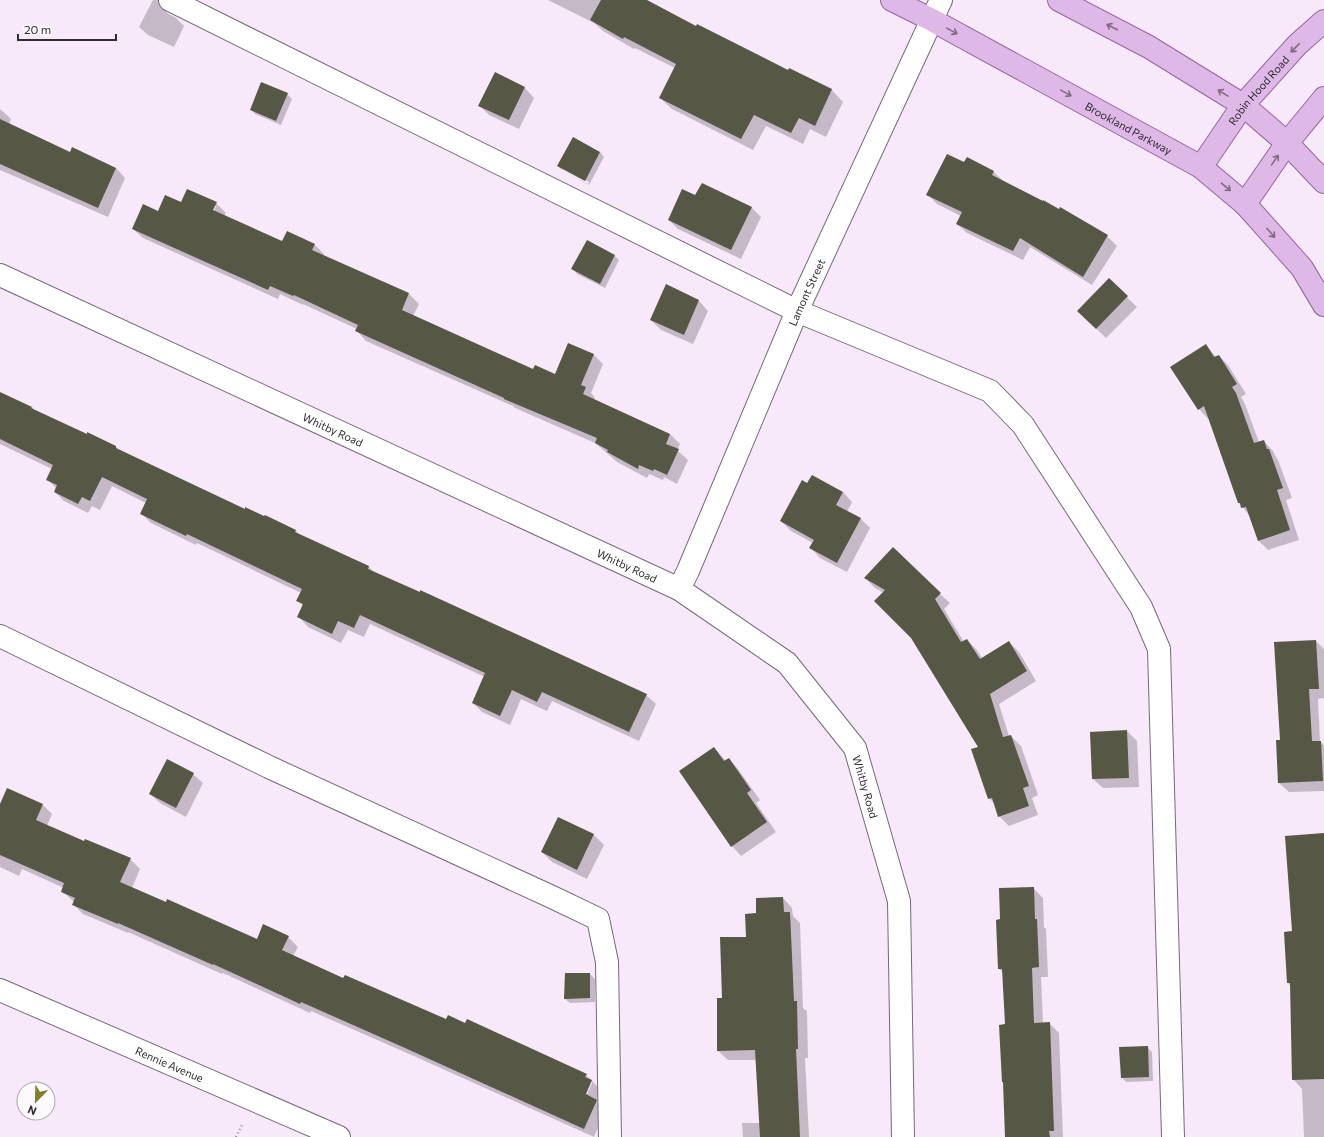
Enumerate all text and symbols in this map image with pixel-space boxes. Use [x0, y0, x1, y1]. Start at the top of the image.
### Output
scale bar [18, 16, 116, 42]
text: 20 m [24, 22, 51, 36]
one-way arrow [1106, 23, 1118, 30]
one-way arrow [946, 27, 958, 35]
one-way arrow [1291, 43, 1300, 53]
street label: Robin Hood Road [1225, 53, 1291, 127]
one-way arrow [1218, 89, 1229, 98]
one-way arrow [1060, 90, 1072, 97]
street label: Brookland Parkway [1083, 99, 1175, 157]
one-way arrow [1271, 155, 1279, 166]
one-way arrow [1220, 183, 1231, 192]
one-way arrow [1266, 228, 1276, 238]
street label: Lamont Street [785, 256, 827, 328]
street label: Whitby Road [301, 410, 365, 449]
street label: Whitby Road [595, 546, 659, 585]
street label: Whitby Road [851, 754, 881, 820]
street label: Rennie Avenue [134, 1043, 206, 1084]
north arrow [16, 1081, 56, 1121]
text: N [26, 1103, 38, 1118]

